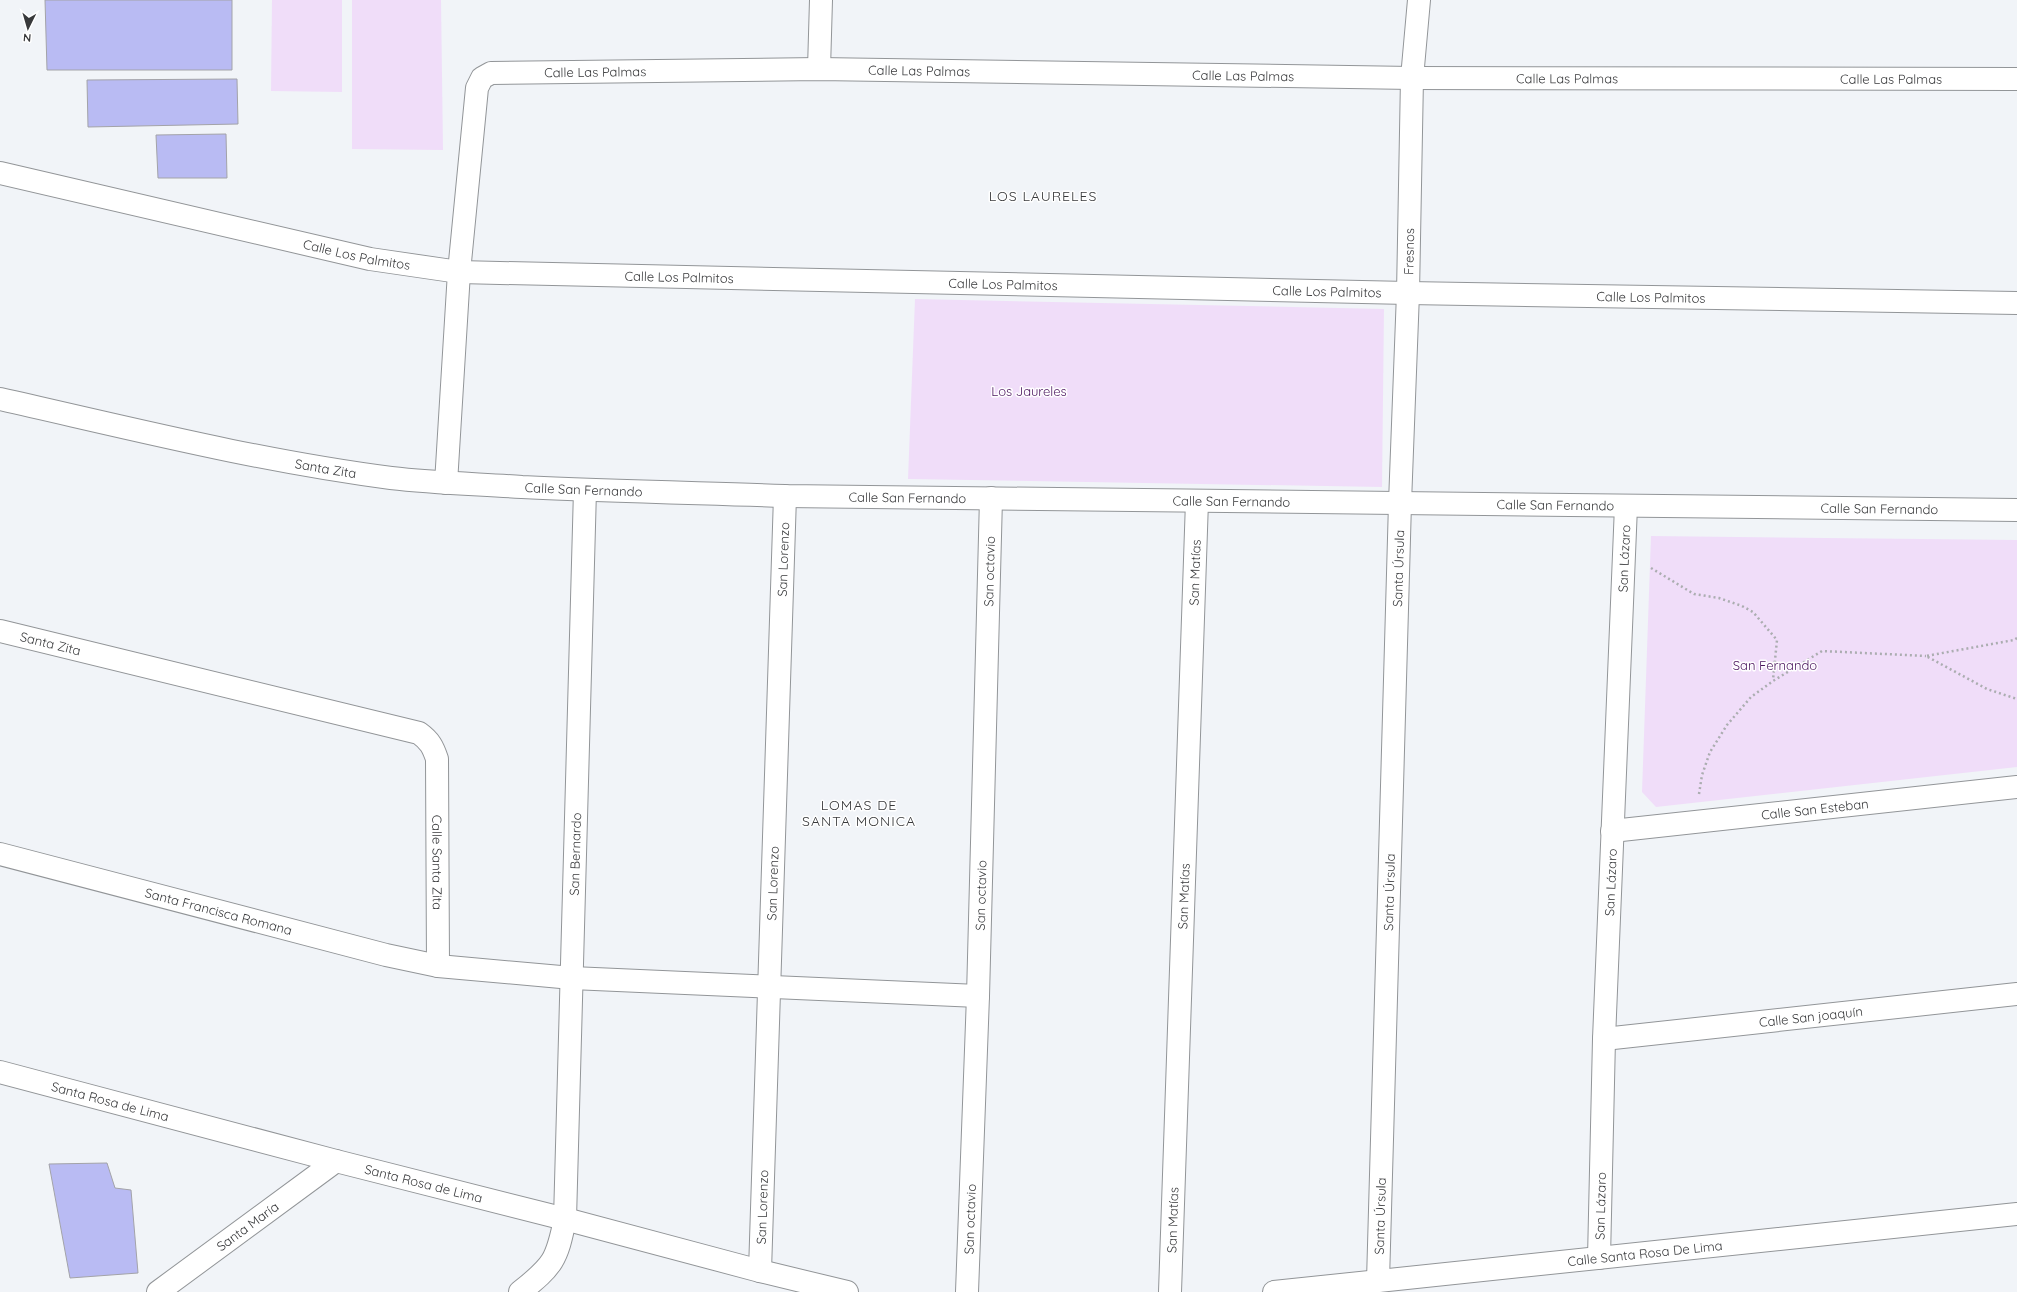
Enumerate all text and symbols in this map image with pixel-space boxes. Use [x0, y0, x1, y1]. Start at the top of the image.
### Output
north arrow [8, 8, 48, 48]
text: N [22, 31, 32, 45]
street label: Calle Las Palmas [868, 62, 970, 79]
street label: Calle Las Palmas [544, 63, 646, 80]
street label: Calle Las Palmas [1192, 67, 1294, 84]
street label: Calle Las Palmas [1516, 70, 1618, 86]
street label: Calle Las Palmas [1840, 71, 1942, 87]
district label: LOS LAURELES [989, 187, 1097, 205]
street label: Fresnos [1400, 228, 1417, 275]
street label: Calle Los Palmitos [302, 236, 411, 273]
street label: Calle Los Palmitos [624, 268, 734, 286]
street label: Calle Los Palmitos [948, 275, 1058, 293]
street label: Calle Los Palmitos [1272, 282, 1382, 300]
street label: Calle Los Palmitos [1596, 288, 1706, 306]
park label: Los Jaureles [991, 383, 1067, 399]
street label: Santa Zita [294, 455, 358, 481]
street label: Calle San Fernando [524, 479, 643, 500]
street label: Calle San Fernando [849, 489, 967, 506]
street label: Calle San Fernando [1172, 492, 1290, 510]
street label: Calle San Fernando [1496, 496, 1614, 513]
street label: Calle San Fernando [1820, 500, 1938, 517]
street label: San Lorenzo [774, 522, 792, 597]
street label: San Lázaro [1614, 524, 1633, 593]
street label: Santa Úrsula [1389, 529, 1407, 607]
street label: San octavio [980, 536, 998, 607]
street label: San Matías [1185, 539, 1204, 606]
street label: Santa Zita [18, 628, 83, 658]
park label: San Fernando [1733, 657, 1817, 673]
street label: Calle San Esteban [1760, 795, 1869, 823]
district label: LOMAS DE SANTA MONICA [802, 796, 916, 830]
street label: San Bernardo [566, 812, 584, 896]
street label: Calle Santa Zita [429, 815, 446, 910]
street label: San Lorenzo [763, 846, 782, 921]
street label: San Lázaro [1601, 848, 1620, 916]
street label: Santa Úrsula [1380, 853, 1398, 931]
street label: San octavio [972, 860, 990, 931]
street label: San Matías [1174, 863, 1193, 930]
street label: Santa Francisca Romana [143, 884, 294, 938]
street label: Calle San joaquín [1758, 1003, 1864, 1030]
street label: Santa Rosa de Lima [50, 1078, 171, 1124]
street label: Santa Rosa de Lima [363, 1161, 484, 1206]
street label: San Lorenzo [753, 1169, 771, 1245]
street label: San Lázaro [1591, 1172, 1609, 1240]
street label: Santa Úrsula [1371, 1177, 1389, 1255]
street label: San octavio [960, 1183, 979, 1255]
street label: San Matías [1163, 1187, 1182, 1253]
street label: Santa María [213, 1198, 282, 1254]
street label: Calle Santa Rosa De Lima [1567, 1237, 1723, 1269]

